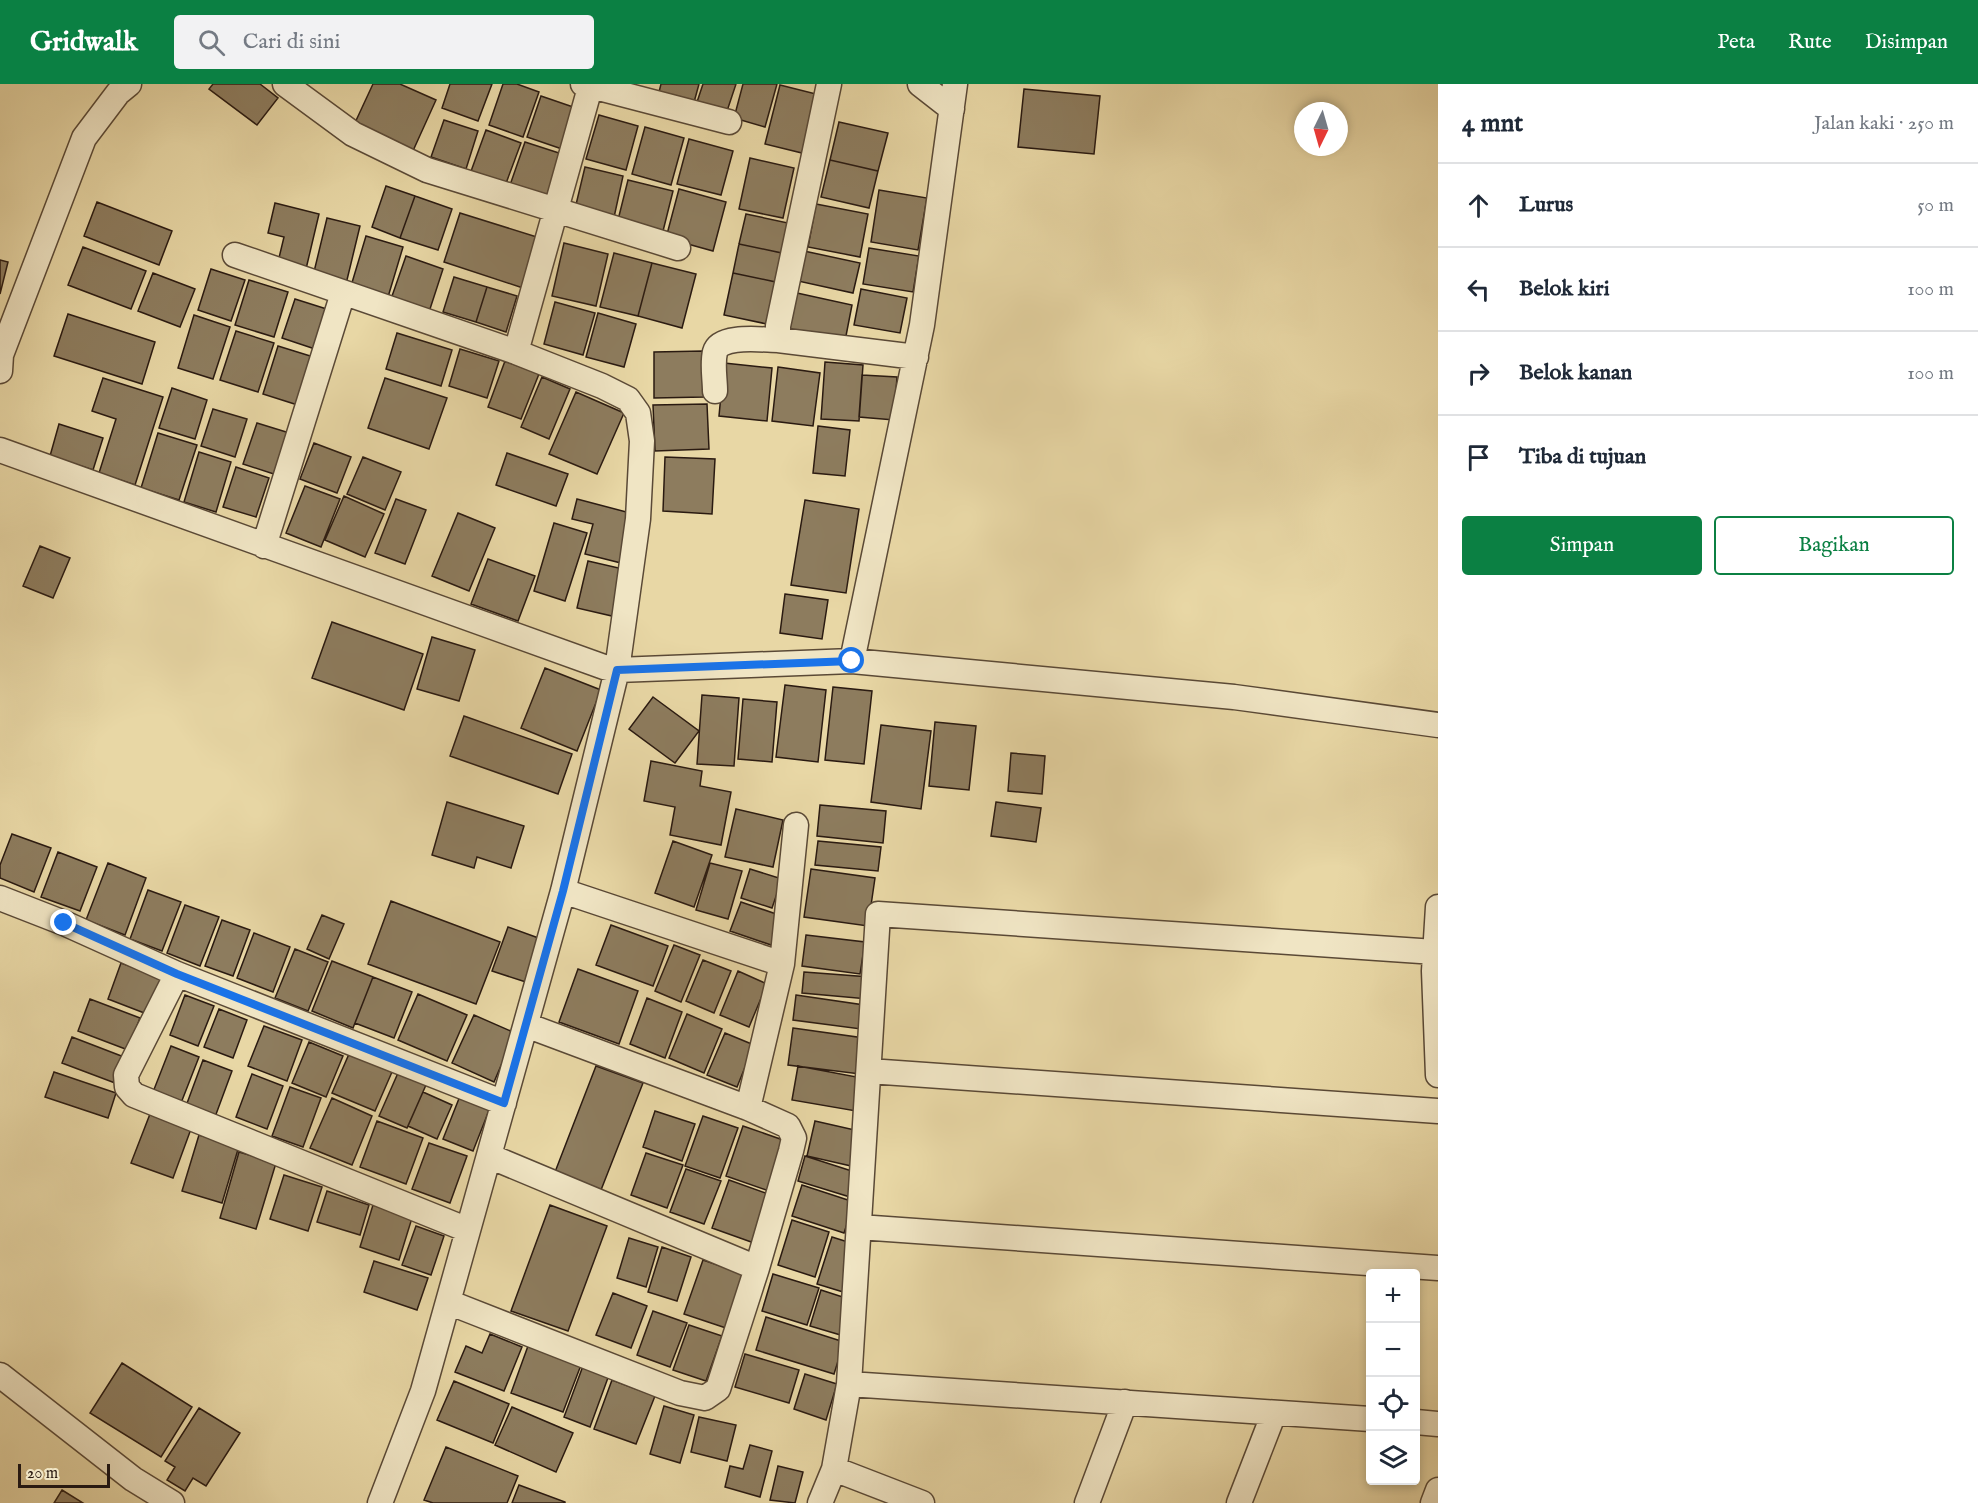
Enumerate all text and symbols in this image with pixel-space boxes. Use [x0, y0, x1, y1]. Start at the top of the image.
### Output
search box [174, 15, 594, 69]
text: Gridwalk [30, 25, 138, 60]
icon: search [195, 26, 228, 59]
text: Cari di sini [243, 28, 340, 56]
text: Peta [1717, 29, 1755, 56]
text: Rute [1788, 29, 1832, 56]
text: Disimpan [1865, 29, 1948, 56]
north arrow [1294, 102, 1348, 156]
text: 4 mnt [1462, 107, 1523, 140]
text: Jalan kaki · 250 m [1814, 111, 1954, 136]
icon: ahead [1462, 189, 1495, 222]
text: Lurus [1519, 191, 1573, 219]
text: 50 m [1917, 193, 1954, 218]
icon: left [1462, 273, 1495, 306]
text: Belok kiri [1519, 275, 1610, 303]
text: 100 m [1907, 277, 1954, 302]
icon: right [1462, 357, 1495, 390]
text: Belok kanan [1519, 359, 1632, 387]
text: 100 m [1907, 361, 1954, 386]
icon: arrive [1462, 441, 1495, 474]
text: Tiba di tujuan [1519, 443, 1646, 471]
button: Simpan [1462, 516, 1702, 575]
button: Bagikan [1714, 516, 1954, 575]
route start [838, 647, 864, 673]
route end [50, 909, 76, 935]
map controls [1366, 1269, 1420, 1485]
button: + [1366, 1269, 1420, 1323]
button: − [1366, 1323, 1420, 1377]
button: locate [1366, 1377, 1420, 1431]
button: layers [1366, 1431, 1420, 1485]
scale bar [18, 1461, 110, 1488]
text: 20 m [27, 1464, 58, 1484]

